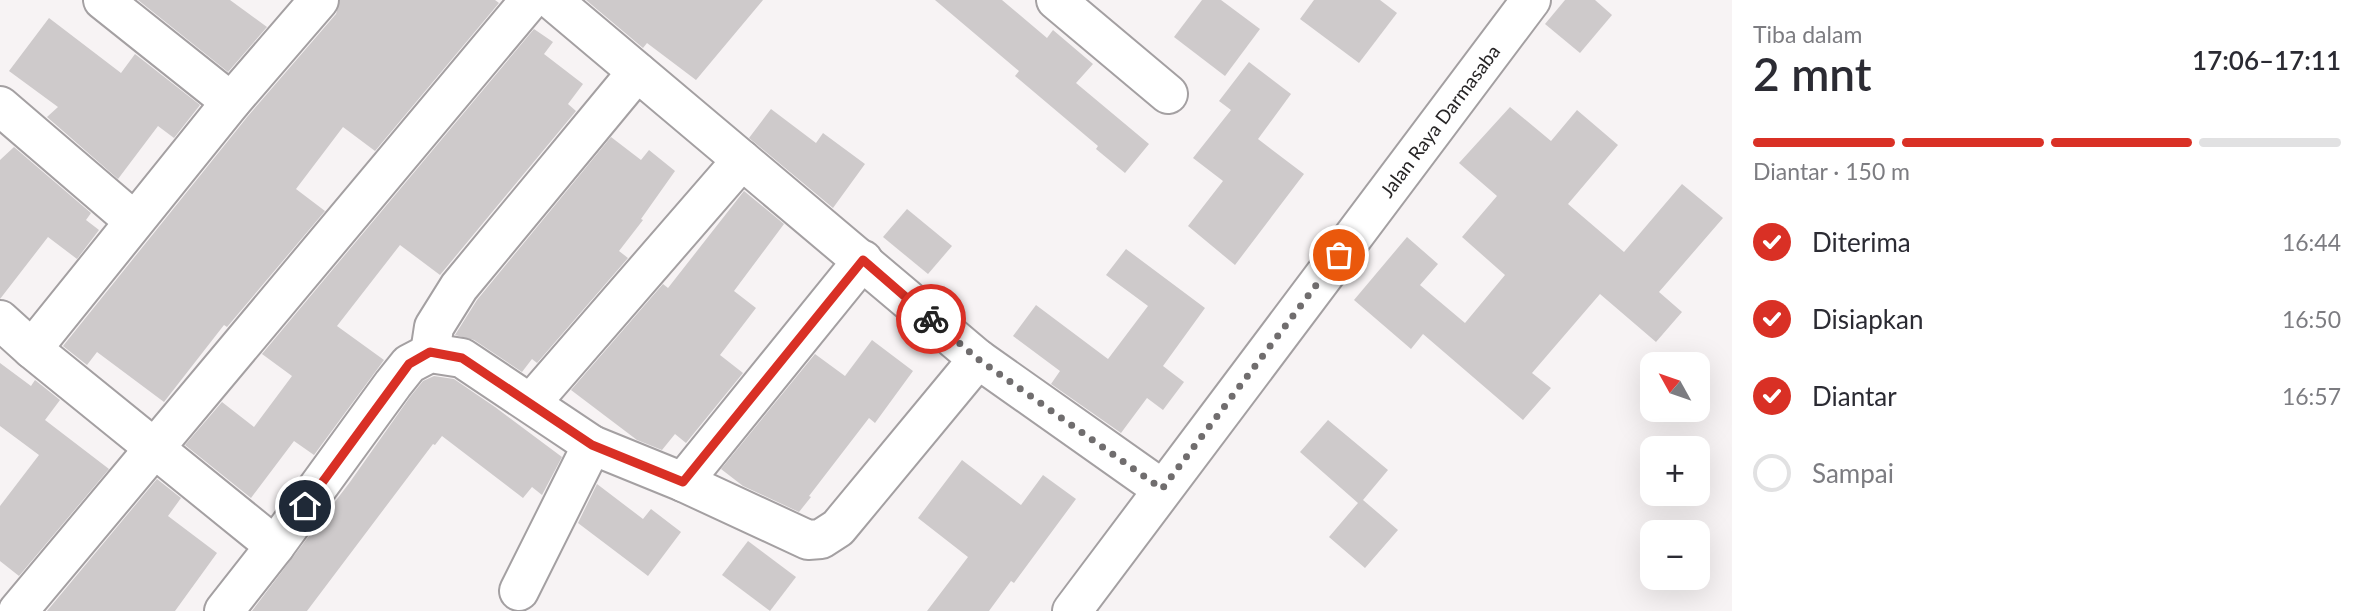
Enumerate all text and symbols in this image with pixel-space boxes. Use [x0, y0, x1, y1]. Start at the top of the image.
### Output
text: Tiba dalam [1753, 20, 1862, 48]
street label: Jalan Raya Darmasaba [1375, 40, 1504, 201]
text: 17:06–17:11 [2192, 44, 2341, 76]
text: 2 mnt [1753, 46, 1872, 101]
text: Diantar · 150 m [1753, 157, 1910, 185]
icon: check [1753, 223, 1791, 261]
pin [1309, 225, 1369, 285]
text: Diterima [1812, 226, 1911, 258]
text: 16:44 [2282, 228, 2341, 256]
icon: bag [1320, 236, 1358, 274]
courier [896, 284, 966, 354]
icon: bike [912, 300, 950, 338]
icon: check [1753, 300, 1791, 338]
text: Disiapkan [1812, 303, 1923, 335]
text: 16:50 [2282, 305, 2341, 333]
north arrow [1640, 352, 1710, 422]
map controls [1640, 352, 1710, 590]
icon: check [1753, 377, 1791, 415]
text: Diantar [1812, 380, 1897, 412]
text: 16:57 [2282, 382, 2341, 410]
button: + [1640, 436, 1710, 506]
text: Sampai [1812, 457, 1894, 489]
pin [275, 476, 335, 536]
icon: home [286, 487, 324, 525]
button: − [1640, 520, 1710, 590]

